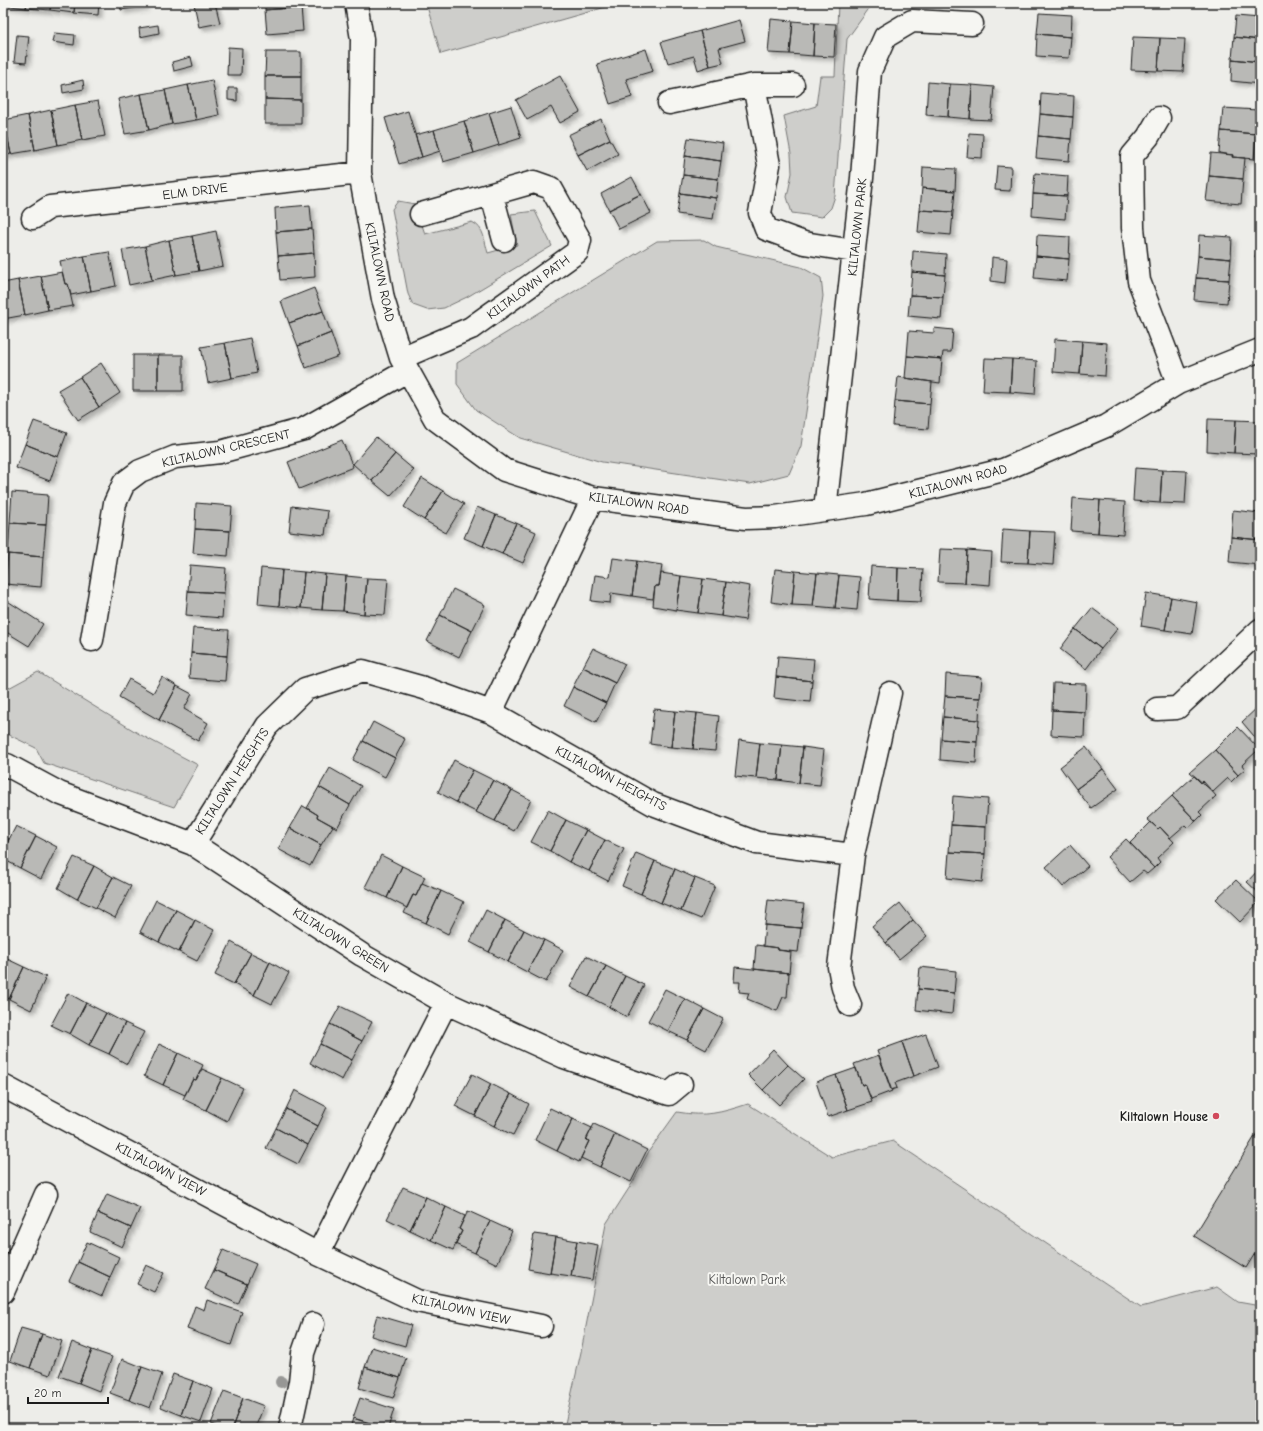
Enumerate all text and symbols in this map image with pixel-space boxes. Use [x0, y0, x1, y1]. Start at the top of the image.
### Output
street label: KILTALOWN PARK [844, 176, 870, 277]
street label: ELM DRIVE [162, 180, 229, 202]
street label: KILTALOWN ROAD [362, 221, 398, 323]
street label: KILTALOWN PATH [484, 252, 572, 322]
street label: KILTALOWN CRESCENT [160, 426, 292, 470]
street label: KILTALOWN ROAD [907, 461, 1009, 501]
street label: KILTALOWN ROAD [588, 489, 690, 517]
street label: KILTALOWN HEIGHTS [192, 725, 272, 837]
street label: KILTALOWN HEIGHTS [553, 742, 669, 814]
street label: KILTALOWN GREEN [290, 904, 392, 976]
place label: Kiltalown House [1120, 1109, 1209, 1124]
marker: Kiltalown House [1211, 1111, 1221, 1121]
street label: KILTALOWN VIEW [113, 1139, 209, 1200]
park label: Kiltalown Park [709, 1272, 786, 1287]
street label: KILTALOWN VIEW [410, 1290, 512, 1328]
scale bar [28, 1379, 108, 1405]
text: 20 m [34, 1386, 62, 1400]

